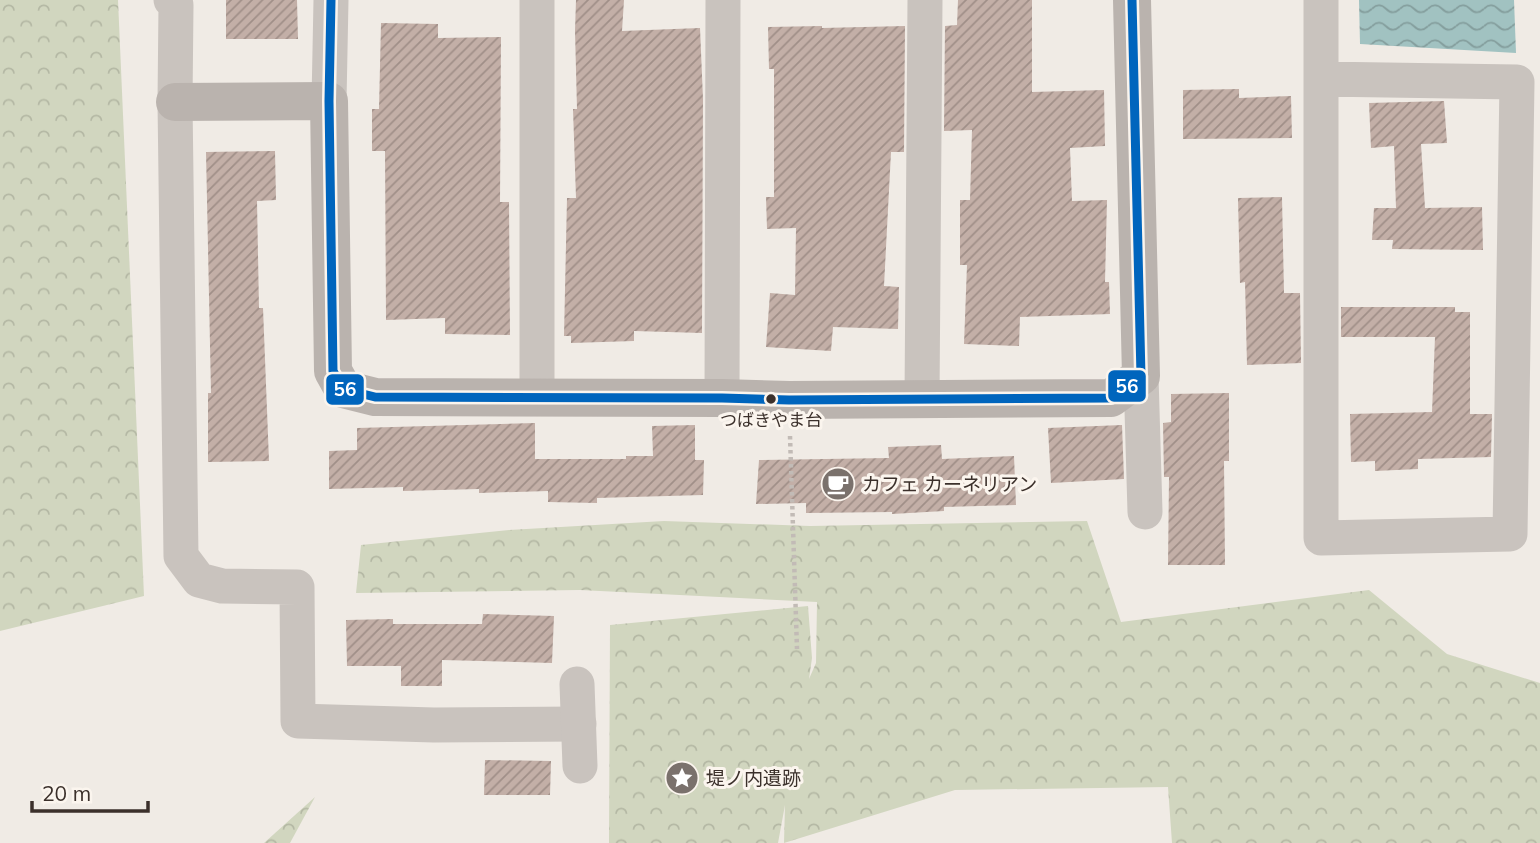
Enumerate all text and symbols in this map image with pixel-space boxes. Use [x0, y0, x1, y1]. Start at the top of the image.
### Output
line badge: 56 [1107, 369, 1147, 403]
line badge: 56 [325, 373, 365, 406]
text: 56 [1116, 374, 1138, 398]
text: 56 [334, 377, 356, 401]
marker: つばきやま台 [764, 392, 778, 406]
place label: つばきやま台 [720, 409, 822, 430]
cafe icon: カフェ カーネリアン [819, 465, 857, 503]
place label: カフェ カーネリアン [862, 472, 1037, 496]
place icon: 堤ノ内遺跡 [663, 759, 701, 797]
place label: 堤ノ内遺跡 [706, 766, 801, 790]
scale bar [32, 770, 147, 814]
text: 20 m [42, 780, 91, 806]

